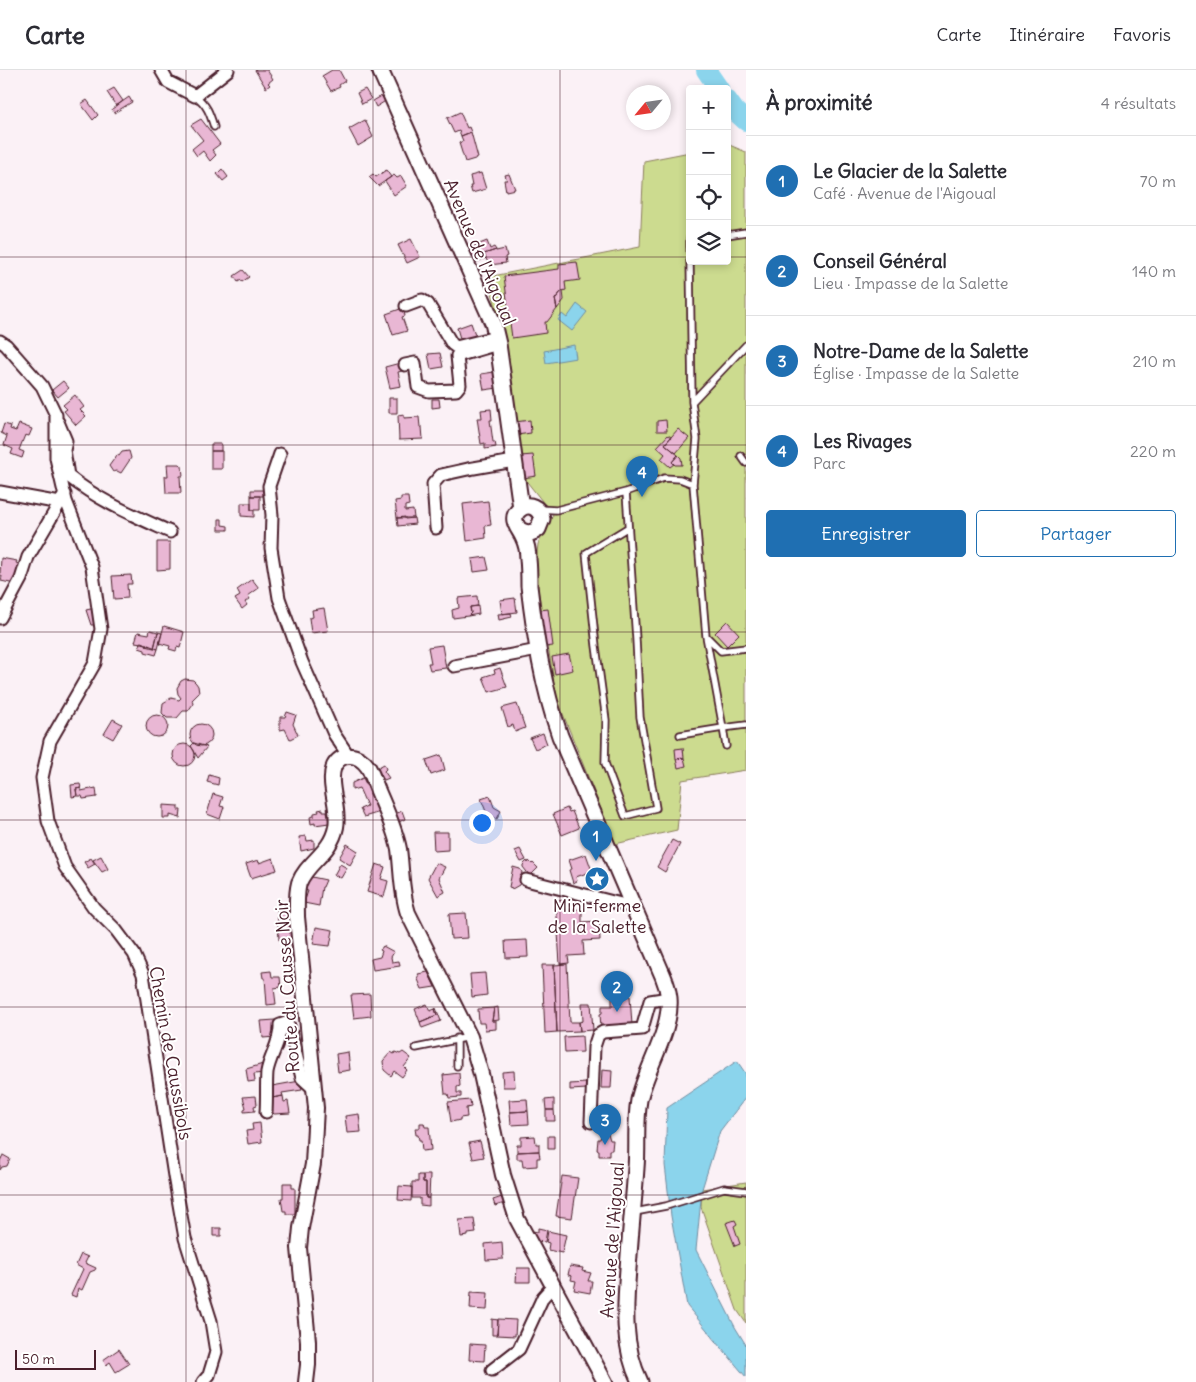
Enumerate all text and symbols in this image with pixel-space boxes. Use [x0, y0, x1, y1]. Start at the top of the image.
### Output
text: Carte [25, 20, 85, 50]
text: Carte [936, 23, 981, 46]
text: Itinéraire [1009, 23, 1085, 46]
text: Favoris [1113, 23, 1171, 46]
north arrow [626, 85, 671, 130]
map controls [686, 85, 731, 265]
button: + [686, 85, 731, 130]
text: À proximité [766, 89, 873, 116]
text: 4 résultats [1101, 93, 1176, 113]
button: − [686, 130, 731, 175]
text: Le Glacier de la Salette [813, 159, 1007, 183]
text: 1 [779, 171, 785, 191]
text: 70 m [1140, 171, 1176, 191]
button: locate [686, 175, 731, 220]
street label: Avenue de l'Aigoual [439, 176, 521, 328]
text: Café · Avenue de l'Aigoual [813, 183, 996, 203]
button: layers [686, 220, 731, 265]
text: Conseil Général [813, 249, 947, 273]
text: 2 [778, 261, 786, 281]
text: 140 m [1132, 261, 1176, 281]
text: Lieu · Impasse de la Salette [813, 273, 1008, 293]
text: Notre-Dame de la Salette [813, 339, 1028, 363]
text: 3 [777, 351, 787, 371]
text: 210 m [1133, 351, 1176, 371]
text: Église · Impasse de la Salette [813, 363, 1019, 383]
text: Les Rivages [813, 429, 912, 453]
text: 4 [777, 441, 787, 461]
text: 220 m [1130, 441, 1176, 461]
text: Parc [813, 453, 846, 473]
pin: 4 [626, 456, 658, 497]
button: Enregistrer [766, 510, 966, 557]
button: Partager [976, 510, 1176, 557]
your location [469, 810, 495, 836]
pin: 1 [580, 820, 612, 861]
place icon: Mini-ferme de la Salette [584, 866, 610, 892]
place label: Mini-ferme de la Salette [548, 894, 646, 938]
street label: Route du Causse Noir [269, 898, 305, 1073]
street label: Chemin de Caussibols [144, 964, 198, 1142]
pin: 2 [601, 971, 633, 1012]
pin: 3 [589, 1104, 621, 1145]
street label: Avenue de l'Aigoual [595, 1161, 629, 1319]
scale bar [15, 1347, 96, 1370]
text: 50 m [22, 1350, 55, 1368]

